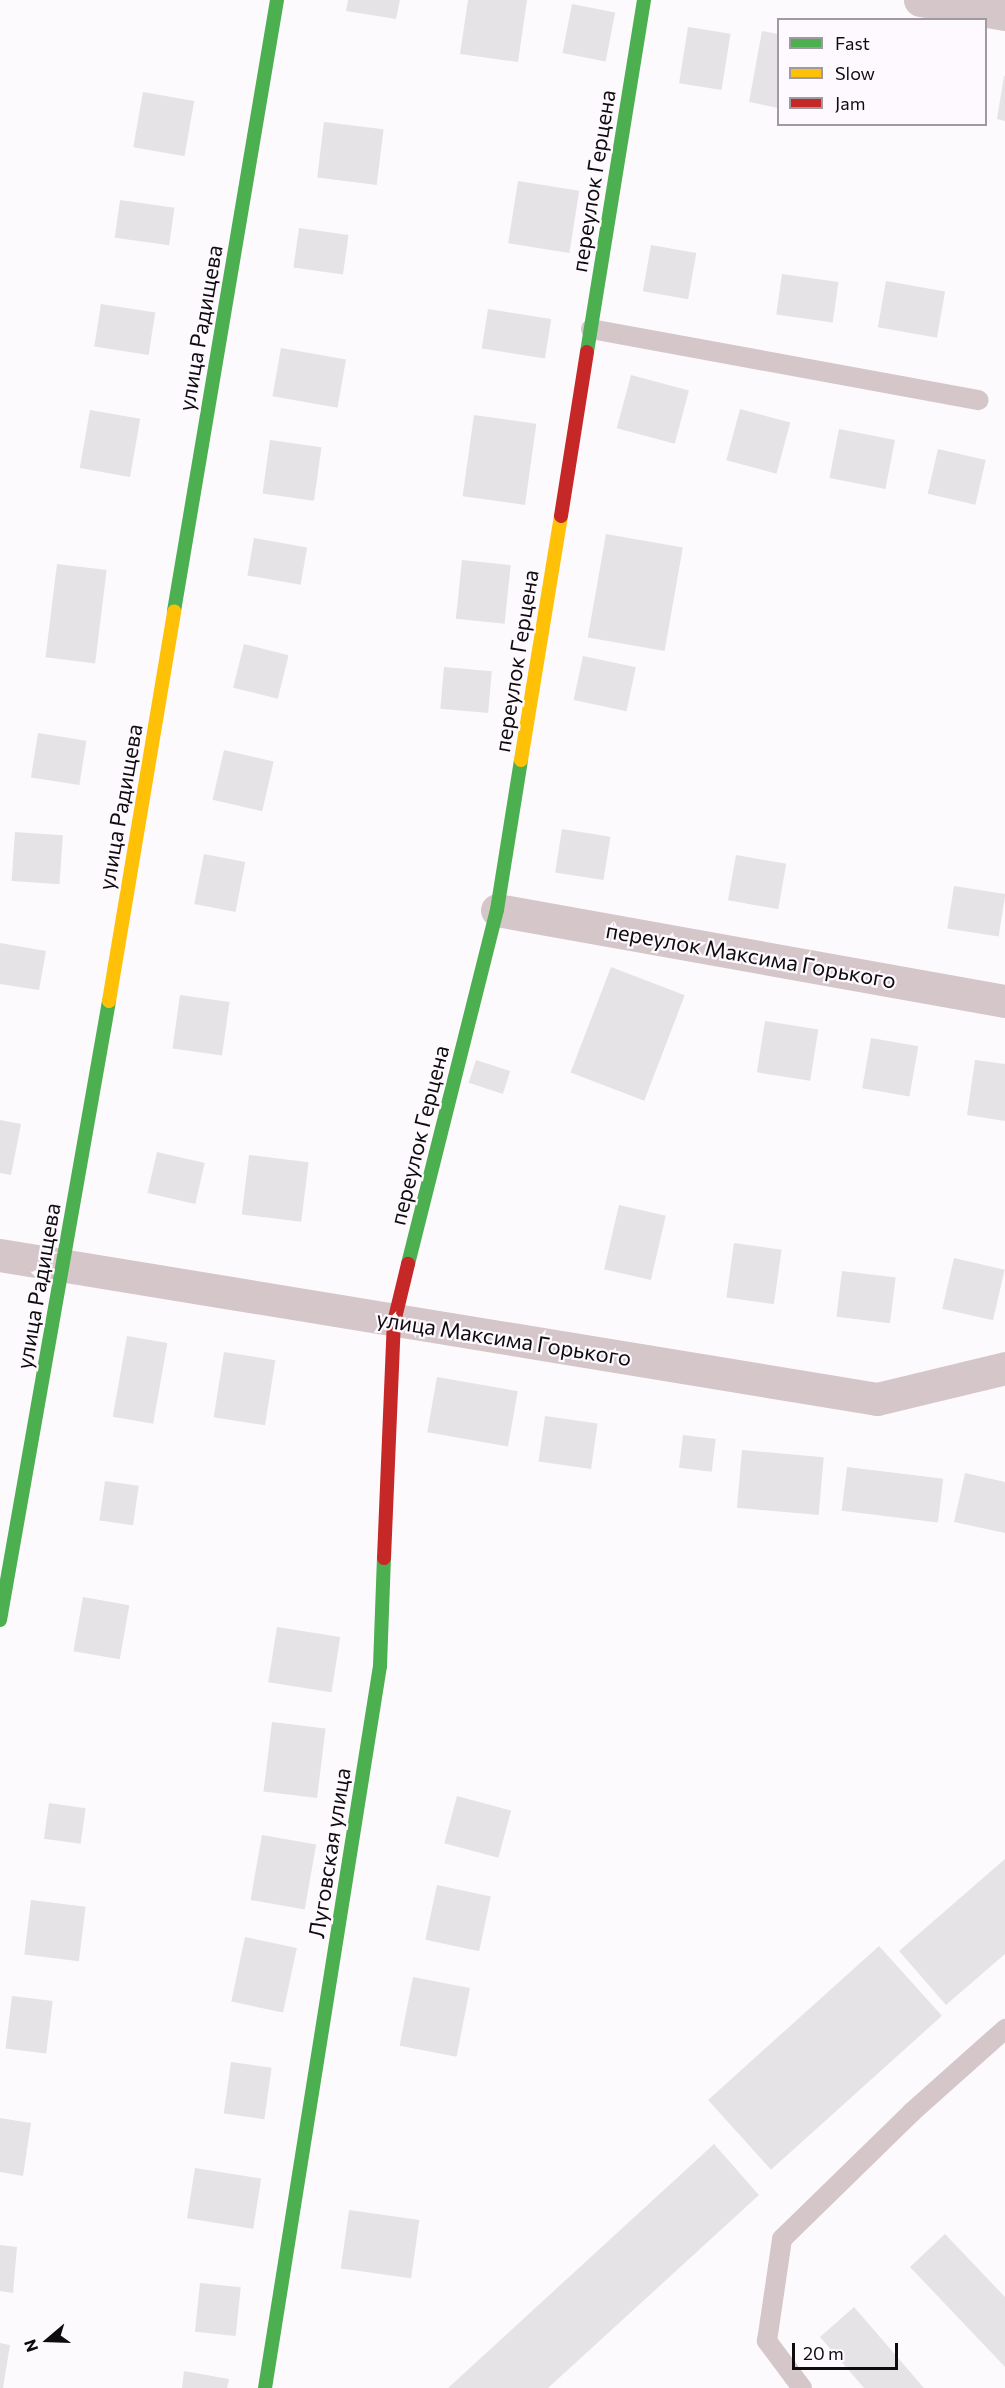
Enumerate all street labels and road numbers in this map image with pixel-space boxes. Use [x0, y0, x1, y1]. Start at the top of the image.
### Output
street label: переулок Герцена [566, 88, 620, 274]
street label: улица Радищева [172, 243, 228, 413]
street label: переулок Герцена [489, 568, 543, 754]
street label: улица Радищева [92, 722, 148, 892]
street label: переулок Максима Горького [604, 916, 898, 994]
street label: переулок Герцена [384, 1042, 454, 1228]
street label: улица Радищева [10, 1201, 66, 1371]
street label: улица Максима Горького [375, 1305, 633, 1371]
street label: Луговская улица [302, 1766, 356, 1940]

